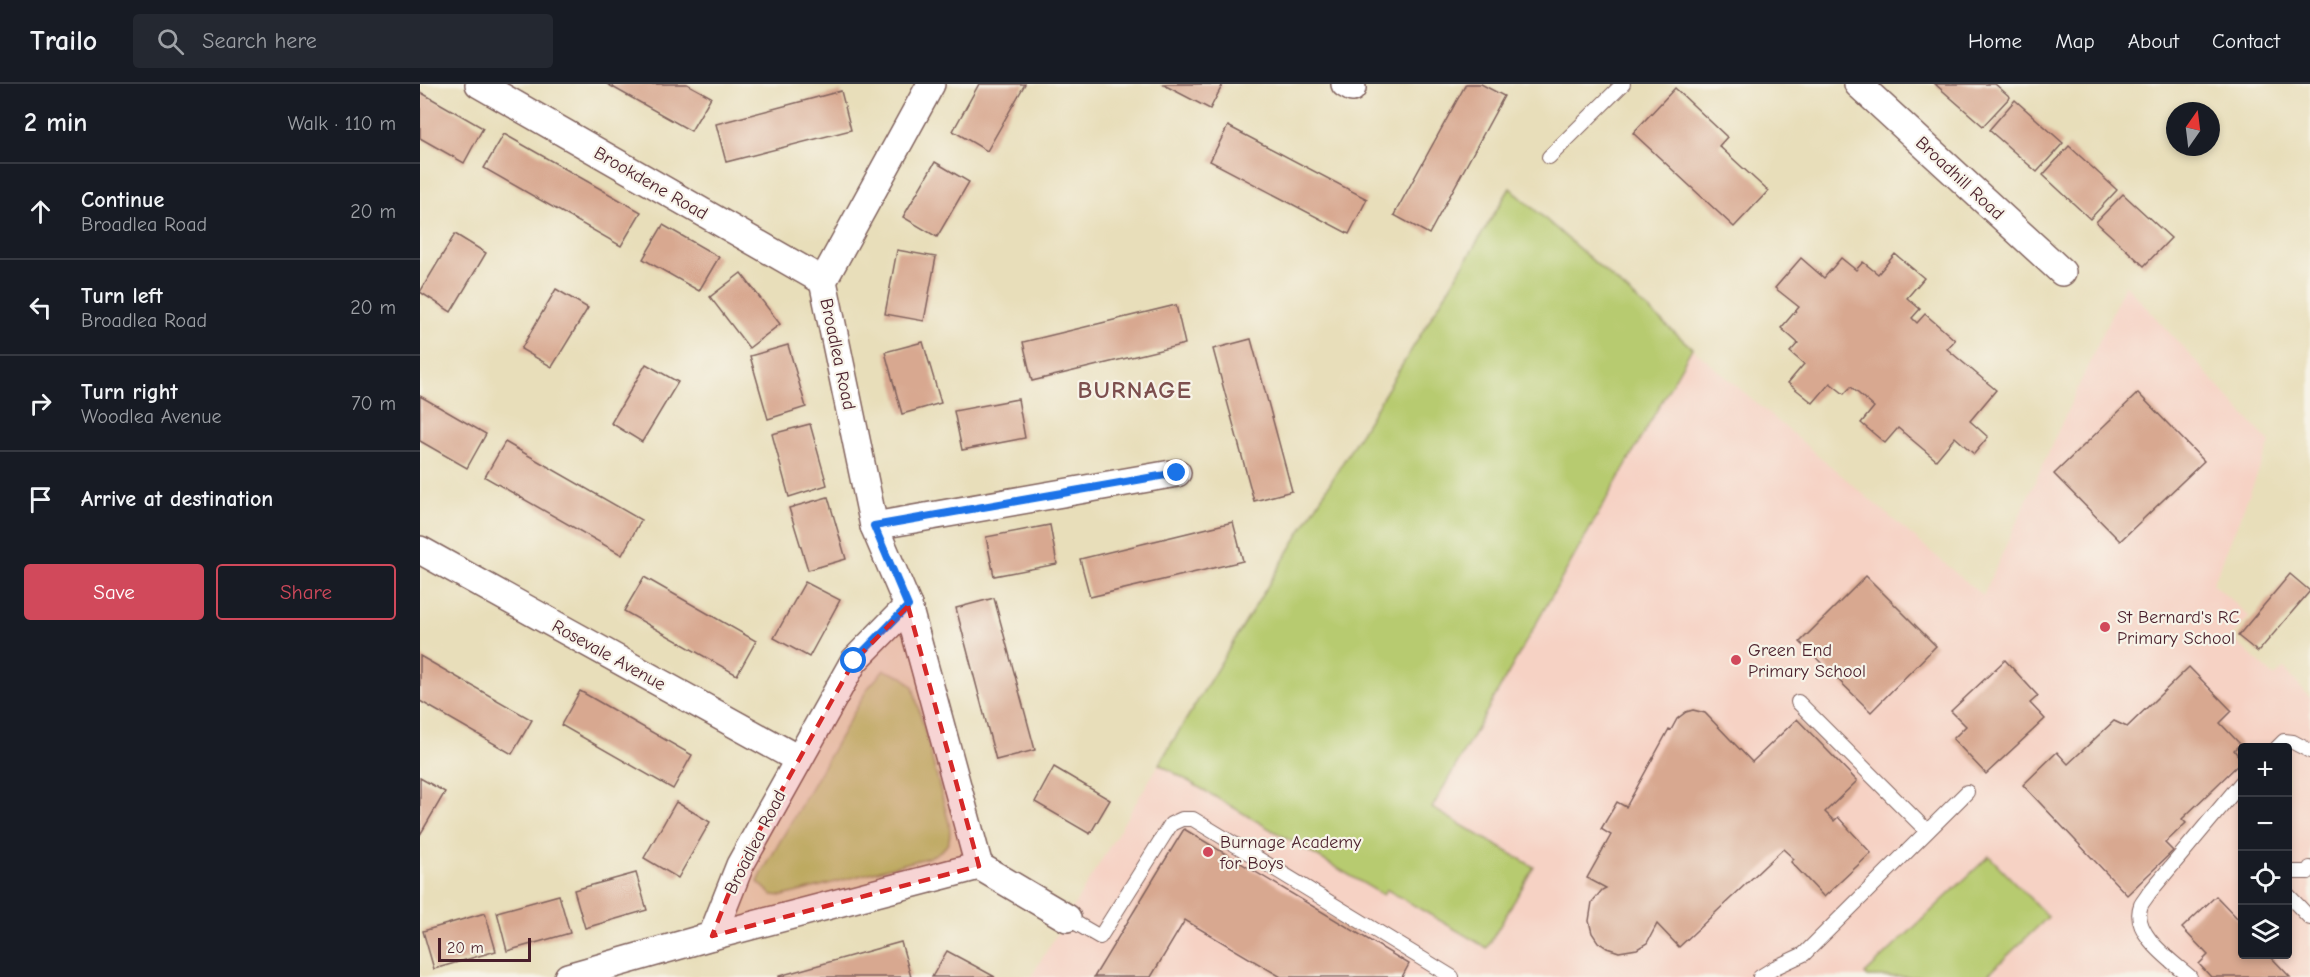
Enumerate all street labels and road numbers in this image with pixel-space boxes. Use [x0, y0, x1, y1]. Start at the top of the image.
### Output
street label: Broadhill Road [1911, 132, 2008, 225]
street label: Brookdene Road [590, 142, 711, 224]
street label: Broadlea Road [815, 296, 860, 412]
street label: Rosevale Avenue [548, 616, 669, 695]
street label: Broadlea Road [720, 787, 791, 898]

